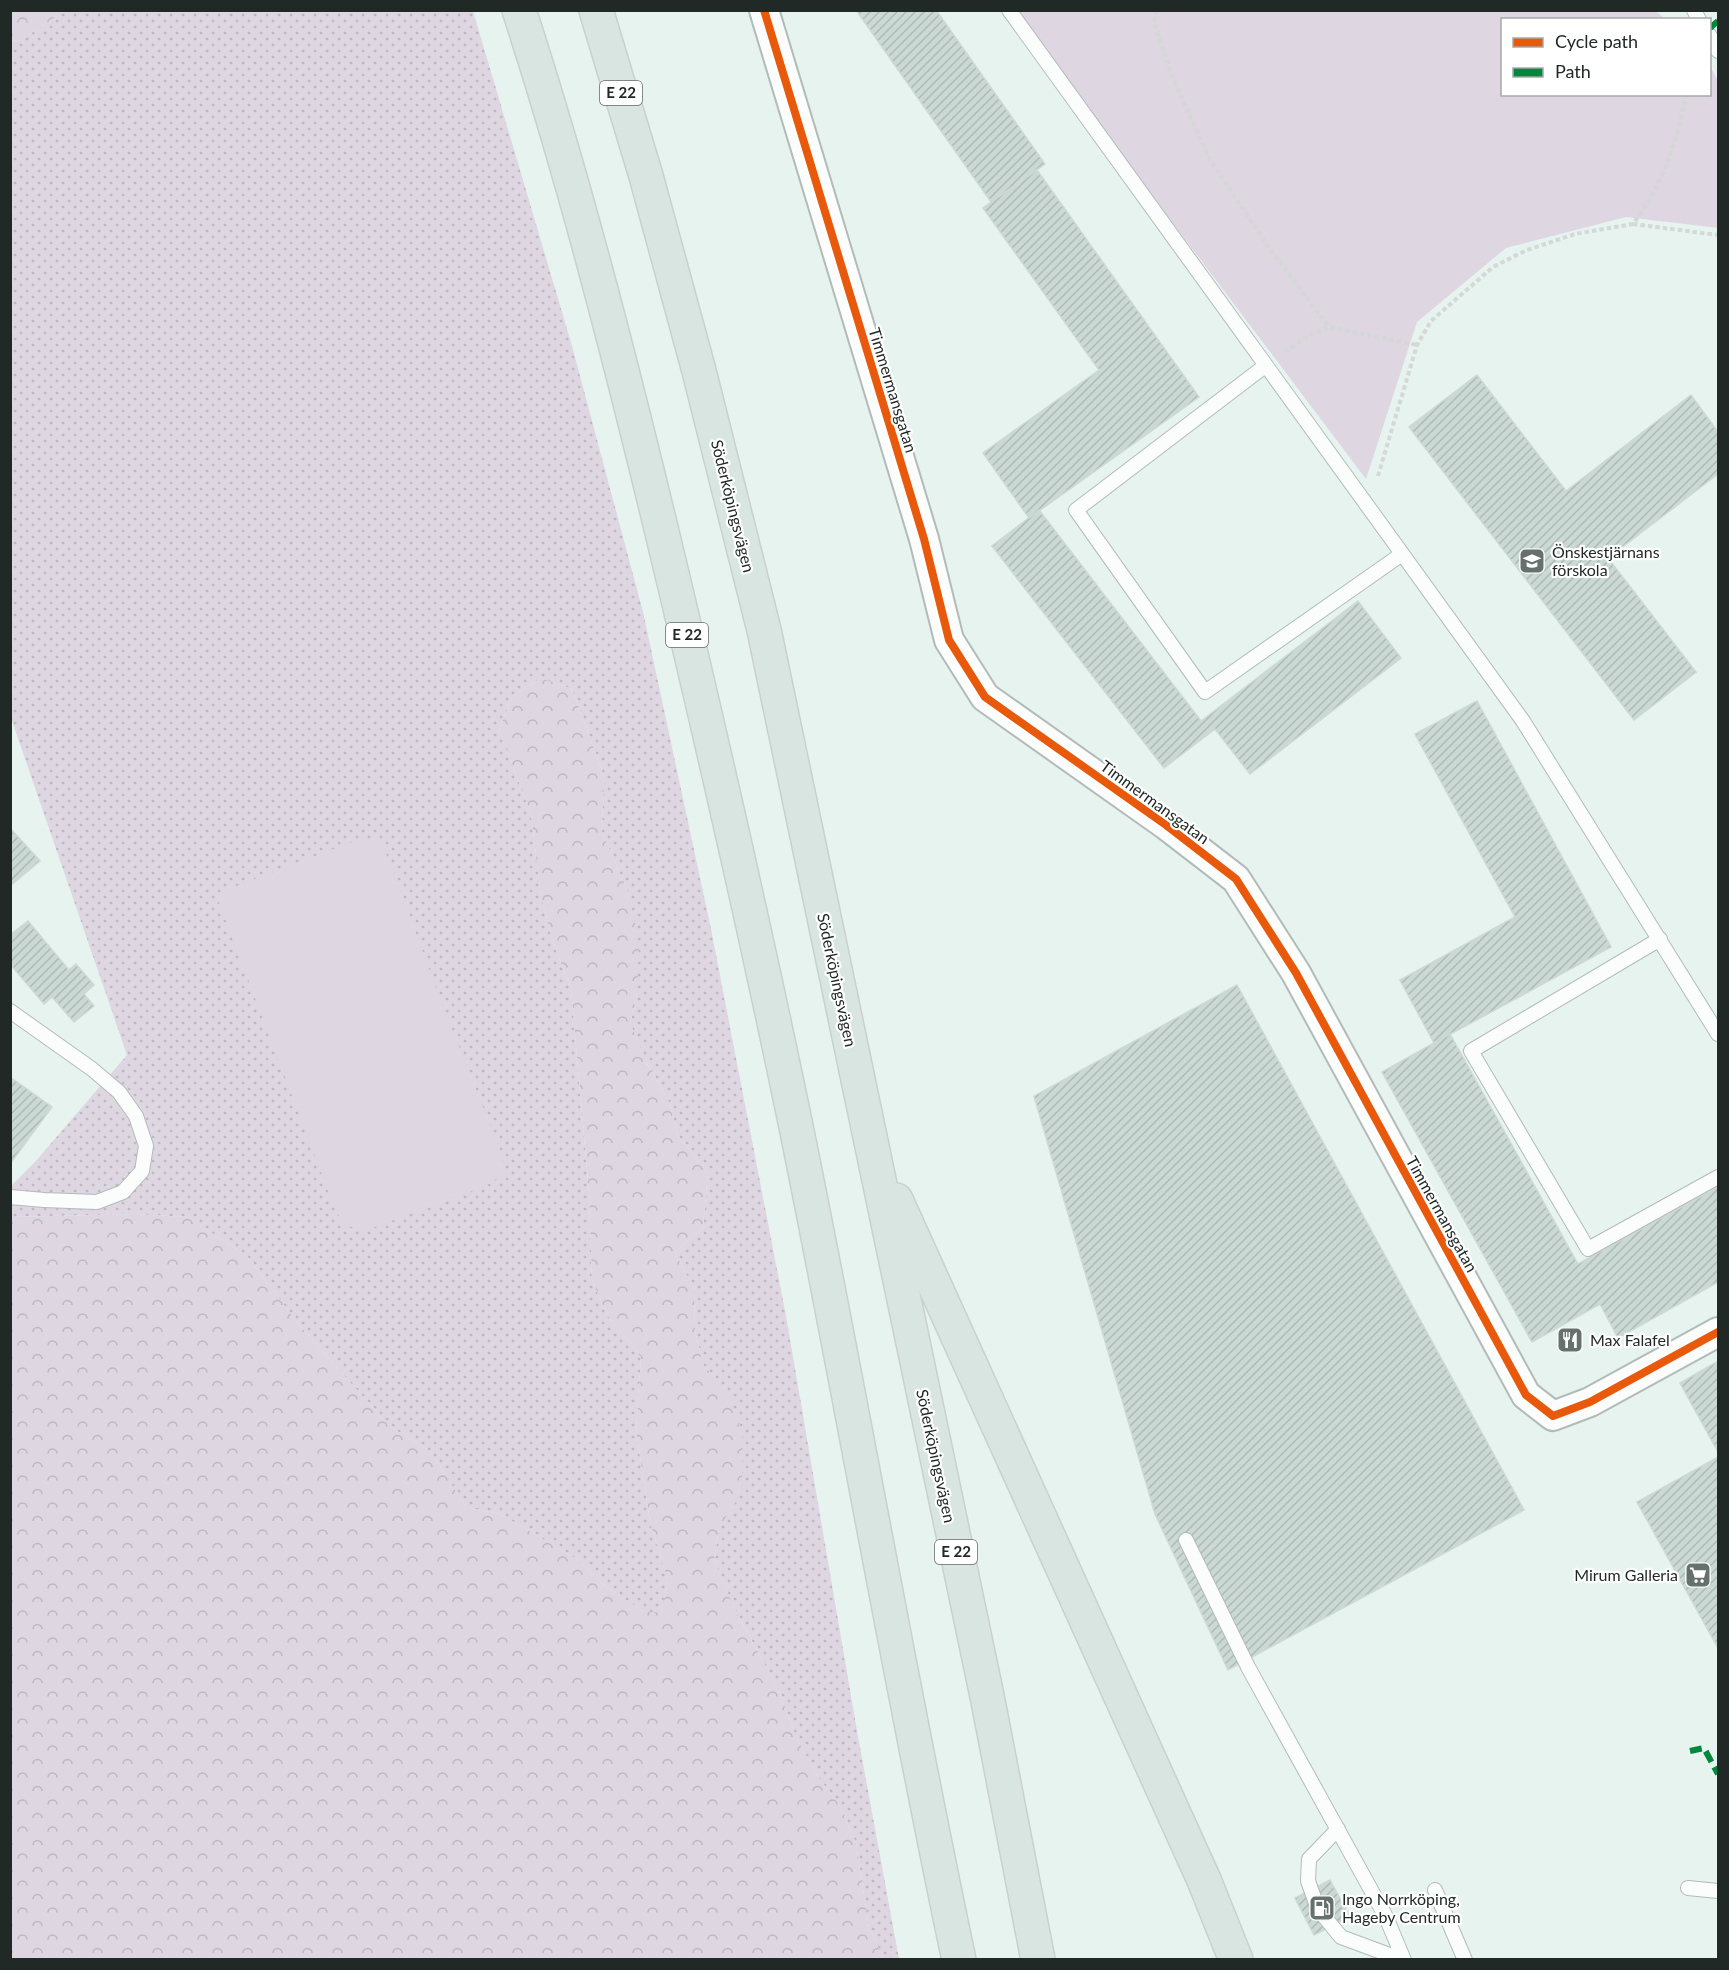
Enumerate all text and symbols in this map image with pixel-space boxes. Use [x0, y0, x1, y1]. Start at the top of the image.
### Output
legend [1501, 18, 1711, 96]
text: Cycle path [1555, 30, 1638, 52]
text: Path [1555, 60, 1591, 82]
road number: E 22 [600, 81, 642, 105]
street label: Timmermansgatan [865, 325, 922, 455]
street label: Söderköpingsvägen [708, 438, 759, 574]
place label: Önskestjärnans förskola [1552, 542, 1660, 579]
school or university icon: Önskestjärnans förskola [1517, 546, 1547, 576]
road number: E 22 [666, 623, 708, 647]
street label: Timmermansgatan [1097, 756, 1213, 847]
street label: Söderköpingsvägen [814, 911, 861, 1048]
street label: Timmermansgatan [1403, 1152, 1482, 1275]
restaurant icon: Max Falafel [1555, 1325, 1585, 1355]
place label: Max Falafel [1590, 1330, 1670, 1349]
street label: Söderköpingsvägen [913, 1387, 960, 1524]
road number: E 22 [935, 1540, 977, 1564]
supermarket icon: Mirum Galleria [1683, 1560, 1713, 1590]
place label: Mirum Galleria [1574, 1565, 1678, 1584]
place label: Ingo Norrköping, Hageby Centrum [1342, 1889, 1461, 1926]
fuel station icon: Ingo Norrköping, Hageby Centrum [1307, 1893, 1337, 1923]

